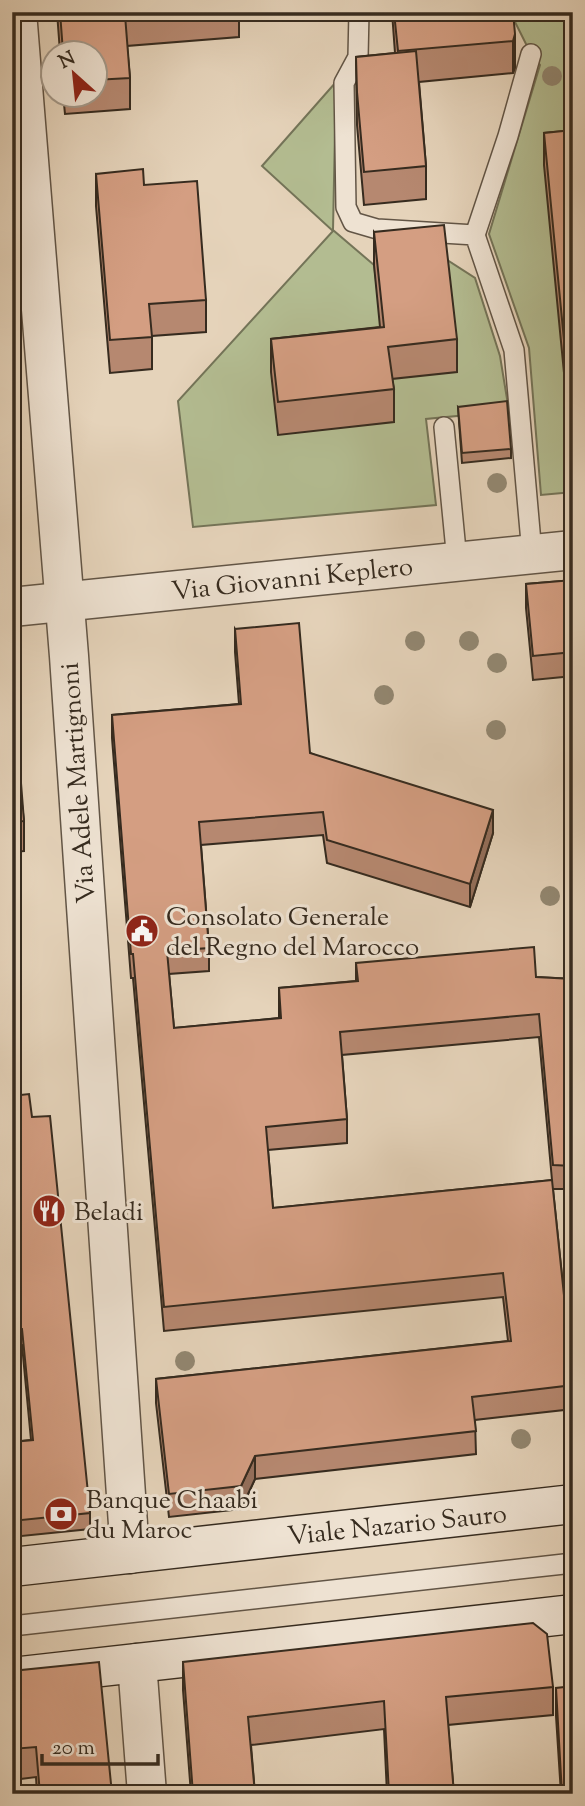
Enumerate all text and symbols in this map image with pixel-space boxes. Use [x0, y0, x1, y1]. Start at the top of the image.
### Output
north arrow [38, 38, 108, 108]
text: N [55, 46, 80, 77]
street label: Via Giovanni Keplero [170, 549, 415, 612]
street label: Via Adele Martignoni [53, 661, 106, 905]
place label: Consolato Generale del Regno del Marocco [166, 900, 419, 967]
public building icon: Consolato Generale del Regno del Marocco [123, 912, 161, 950]
restaurant icon: Beladi [30, 1192, 68, 1230]
place label: Beladi [74, 1195, 143, 1232]
place label: Banque Chaabi du Maroc [86, 1483, 258, 1550]
bank icon: Banque Chaabi du Maroc [42, 1495, 80, 1533]
street label: Viale Nazario Sauro [286, 1497, 509, 1556]
scale bar [42, 1722, 158, 1766]
text: 20 m [52, 1734, 95, 1764]

